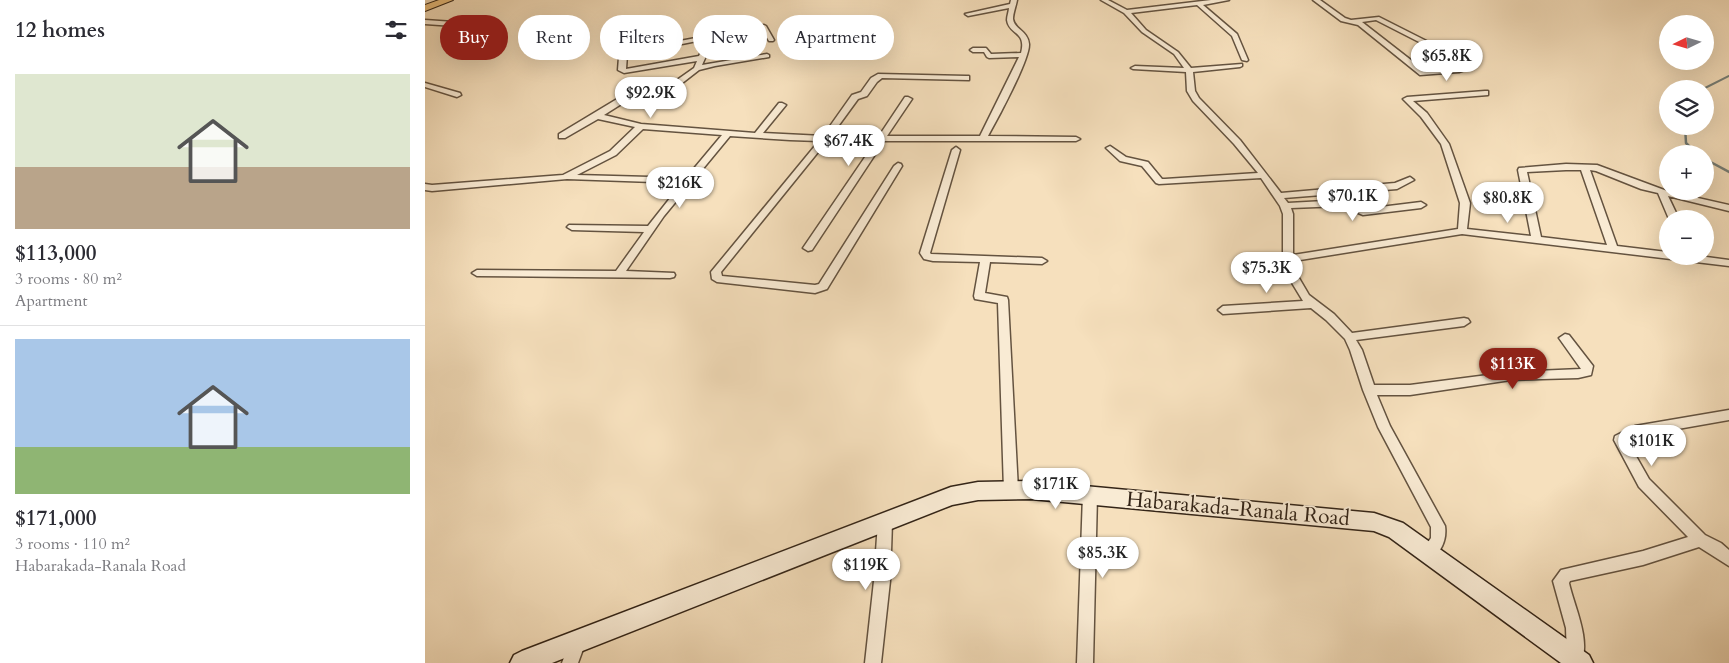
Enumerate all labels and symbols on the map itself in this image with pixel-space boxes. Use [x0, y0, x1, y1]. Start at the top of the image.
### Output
north arrow [1659, 15, 1714, 70]
pin: $65.8K [1406, 39, 1488, 82]
pin: $92.9K [610, 76, 692, 119]
pin: $67.4K [808, 124, 890, 167]
pin: $216K [645, 166, 715, 209]
pin: $70.1K [1312, 180, 1394, 222]
pin: $80.8K [1467, 182, 1549, 224]
pin: $75.3K [1226, 252, 1308, 294]
pin: $113K [1478, 348, 1548, 390]
pin: $101K [1617, 424, 1687, 467]
pin: $171K [1021, 468, 1091, 510]
street label: Habarakada-Ranala Road [1125, 485, 1351, 533]
pin: $85.3K [1062, 536, 1144, 579]
pin: $119K [831, 548, 901, 591]

